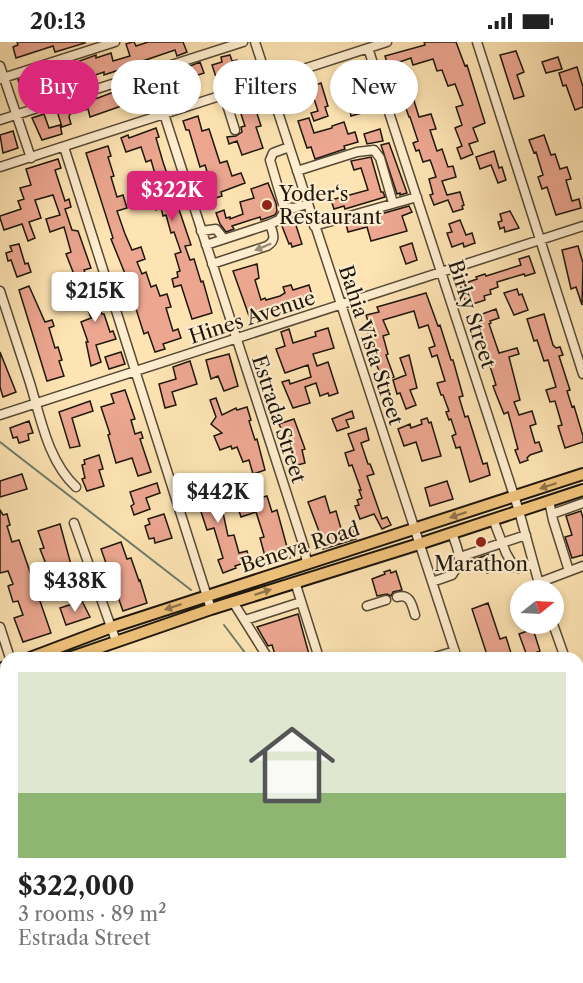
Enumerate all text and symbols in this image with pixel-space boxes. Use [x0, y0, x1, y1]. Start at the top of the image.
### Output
text: 20:13 [30, 8, 86, 35]
chip: Buy [18, 60, 99, 114]
chip: Rent [111, 60, 201, 114]
chip: Filters [213, 60, 318, 114]
chip: New [330, 60, 418, 114]
pin: $322K [130, 171, 214, 222]
text: $322K [141, 178, 203, 202]
place label: Yoder‘s Restaurant [278, 182, 382, 229]
marker: Yoder‘s Restaurant [260, 198, 274, 212]
one-way arrow [255, 242, 272, 251]
street label: Birky Street [443, 257, 501, 371]
street label: Bahia Vista Street [334, 262, 408, 428]
pin: $215K [53, 272, 137, 323]
text: $215K [66, 279, 125, 303]
street label: Hines Avenue [186, 285, 318, 349]
street label: Estrada Street [247, 352, 311, 486]
pin: $442K [176, 473, 260, 524]
text: $442K [187, 480, 249, 504]
one-way arrow [539, 481, 557, 491]
one-way arrow [449, 511, 467, 520]
street label: Beneva Road [237, 516, 363, 578]
marker: Marathon [474, 535, 488, 549]
place label: Marathon [434, 552, 528, 576]
pin: $438K [33, 562, 117, 613]
text: $438K [44, 569, 106, 593]
north arrow [510, 580, 564, 634]
map controls [510, 580, 564, 634]
one-way arrow [254, 587, 272, 596]
one-way arrow [164, 603, 182, 612]
icon: home [238, 711, 346, 819]
text: $322,000 [18, 870, 134, 902]
text: 3 rooms · 89 m² [18, 902, 166, 926]
text: Estrada Street [18, 926, 151, 950]

